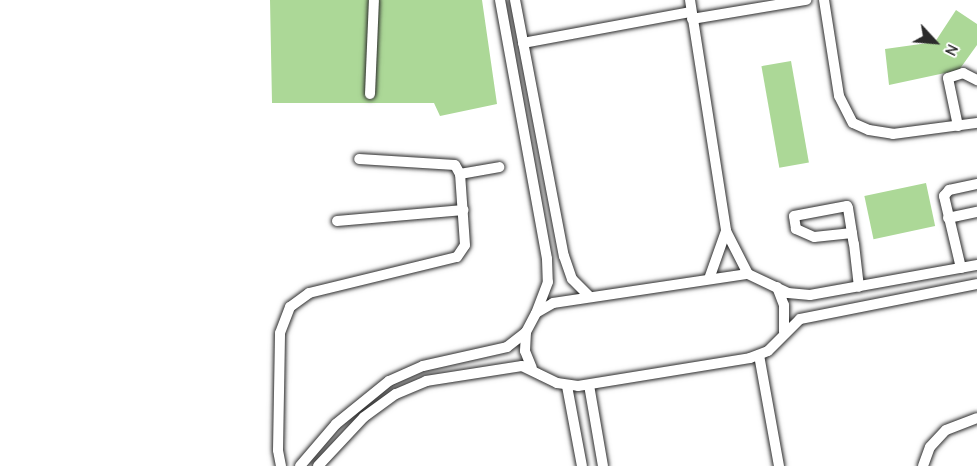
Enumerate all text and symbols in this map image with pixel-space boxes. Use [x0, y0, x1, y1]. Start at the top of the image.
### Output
north arrow [905, 12, 965, 72]
text: N [941, 41, 962, 59]

